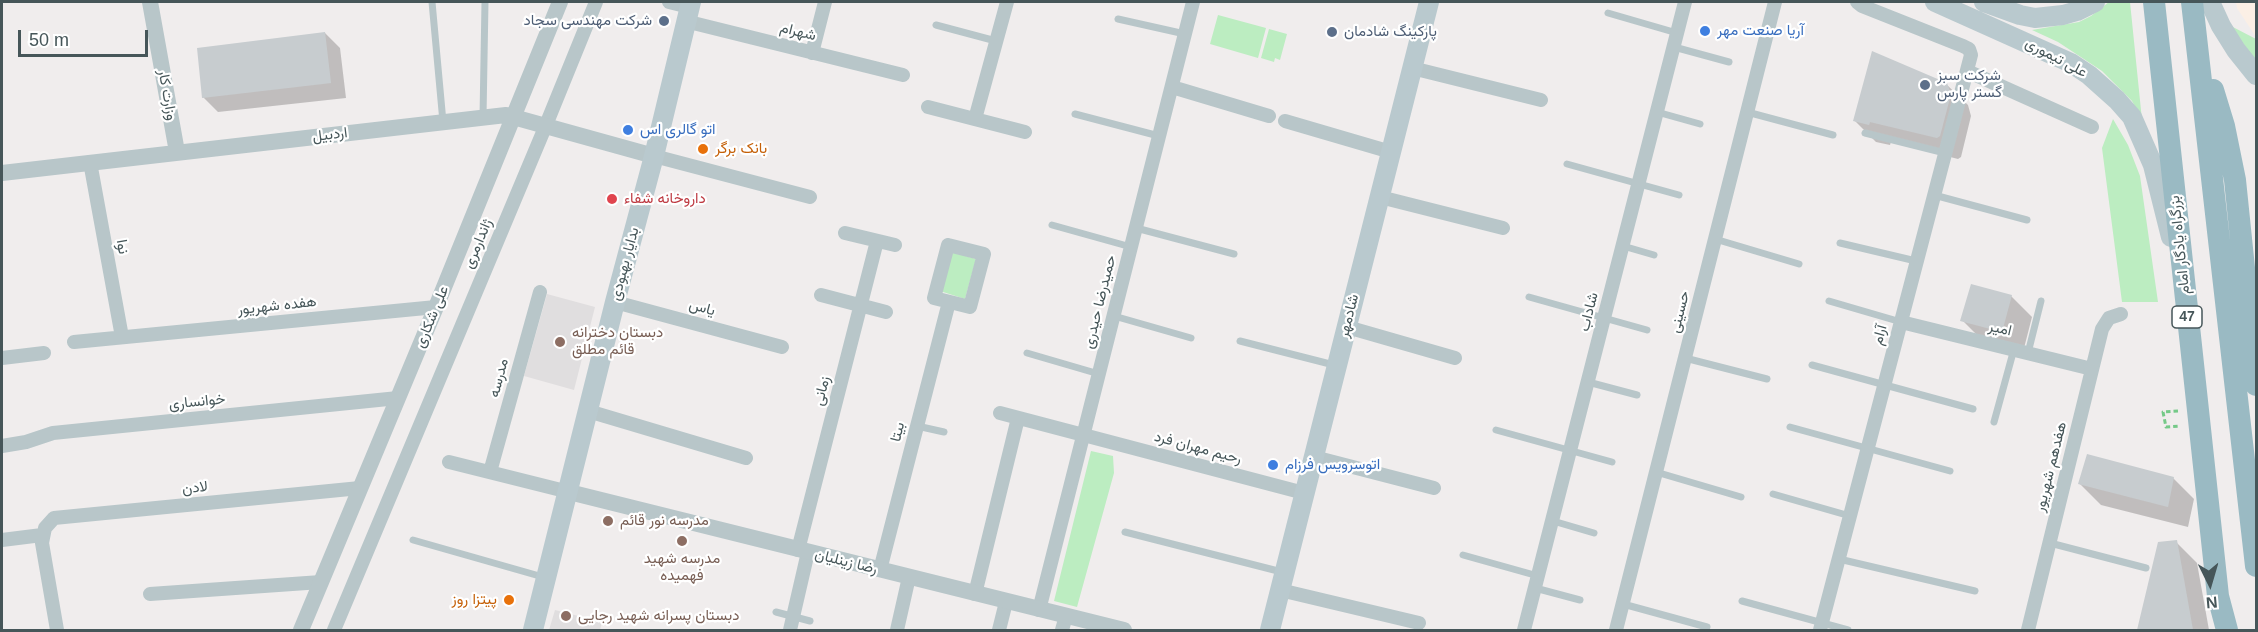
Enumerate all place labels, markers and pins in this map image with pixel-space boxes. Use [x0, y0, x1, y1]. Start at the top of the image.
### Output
place label: شرکت مهندسی سجاد [524, 12, 652, 30]
marker: شرکت مهندسی سجاد [657, 14, 671, 28]
place label: آریا صنعت مهر [1717, 22, 1804, 40]
place label: پارکینگ شادمان [1344, 23, 1437, 41]
marker: آریا صنعت مهر [1698, 24, 1712, 38]
marker: پارکینگ شادمان [1325, 25, 1339, 39]
place label: شرکت سبز گستر پارس [1937, 67, 2002, 102]
marker: شرکت سبز گستر پارس [1918, 78, 1932, 92]
place label: اتو گالری اس [640, 121, 716, 139]
marker: اتو گالری اس [621, 123, 635, 137]
place label: بانک برگر [715, 140, 767, 158]
marker: بانک برگر [696, 142, 710, 156]
place label: داروخانه شفاء [624, 190, 706, 208]
marker: داروخانه شفاء [605, 192, 619, 206]
place label: دبستان دخترانه قائم مطلق [572, 324, 663, 359]
marker: دبستان دخترانه قائم مطلق [553, 335, 567, 349]
place label: اتوسرویس فرزام [1285, 456, 1380, 474]
marker: اتوسرویس فرزام [1266, 458, 1280, 472]
place label: مدرسه نور قائم [620, 512, 709, 530]
marker: مدرسه نور قائم [601, 514, 615, 528]
marker: مدرسه شهید فهمیده [675, 534, 689, 548]
place label: مدرسه شهید فهمیده [644, 550, 720, 585]
place label: پیتزا روز [452, 591, 497, 609]
marker: پیتزا روز [502, 593, 516, 607]
place label: دبستان پسرانه شهید رجایی [578, 607, 739, 625]
marker: دبستان پسرانه شهید رجایی [559, 609, 573, 623]

